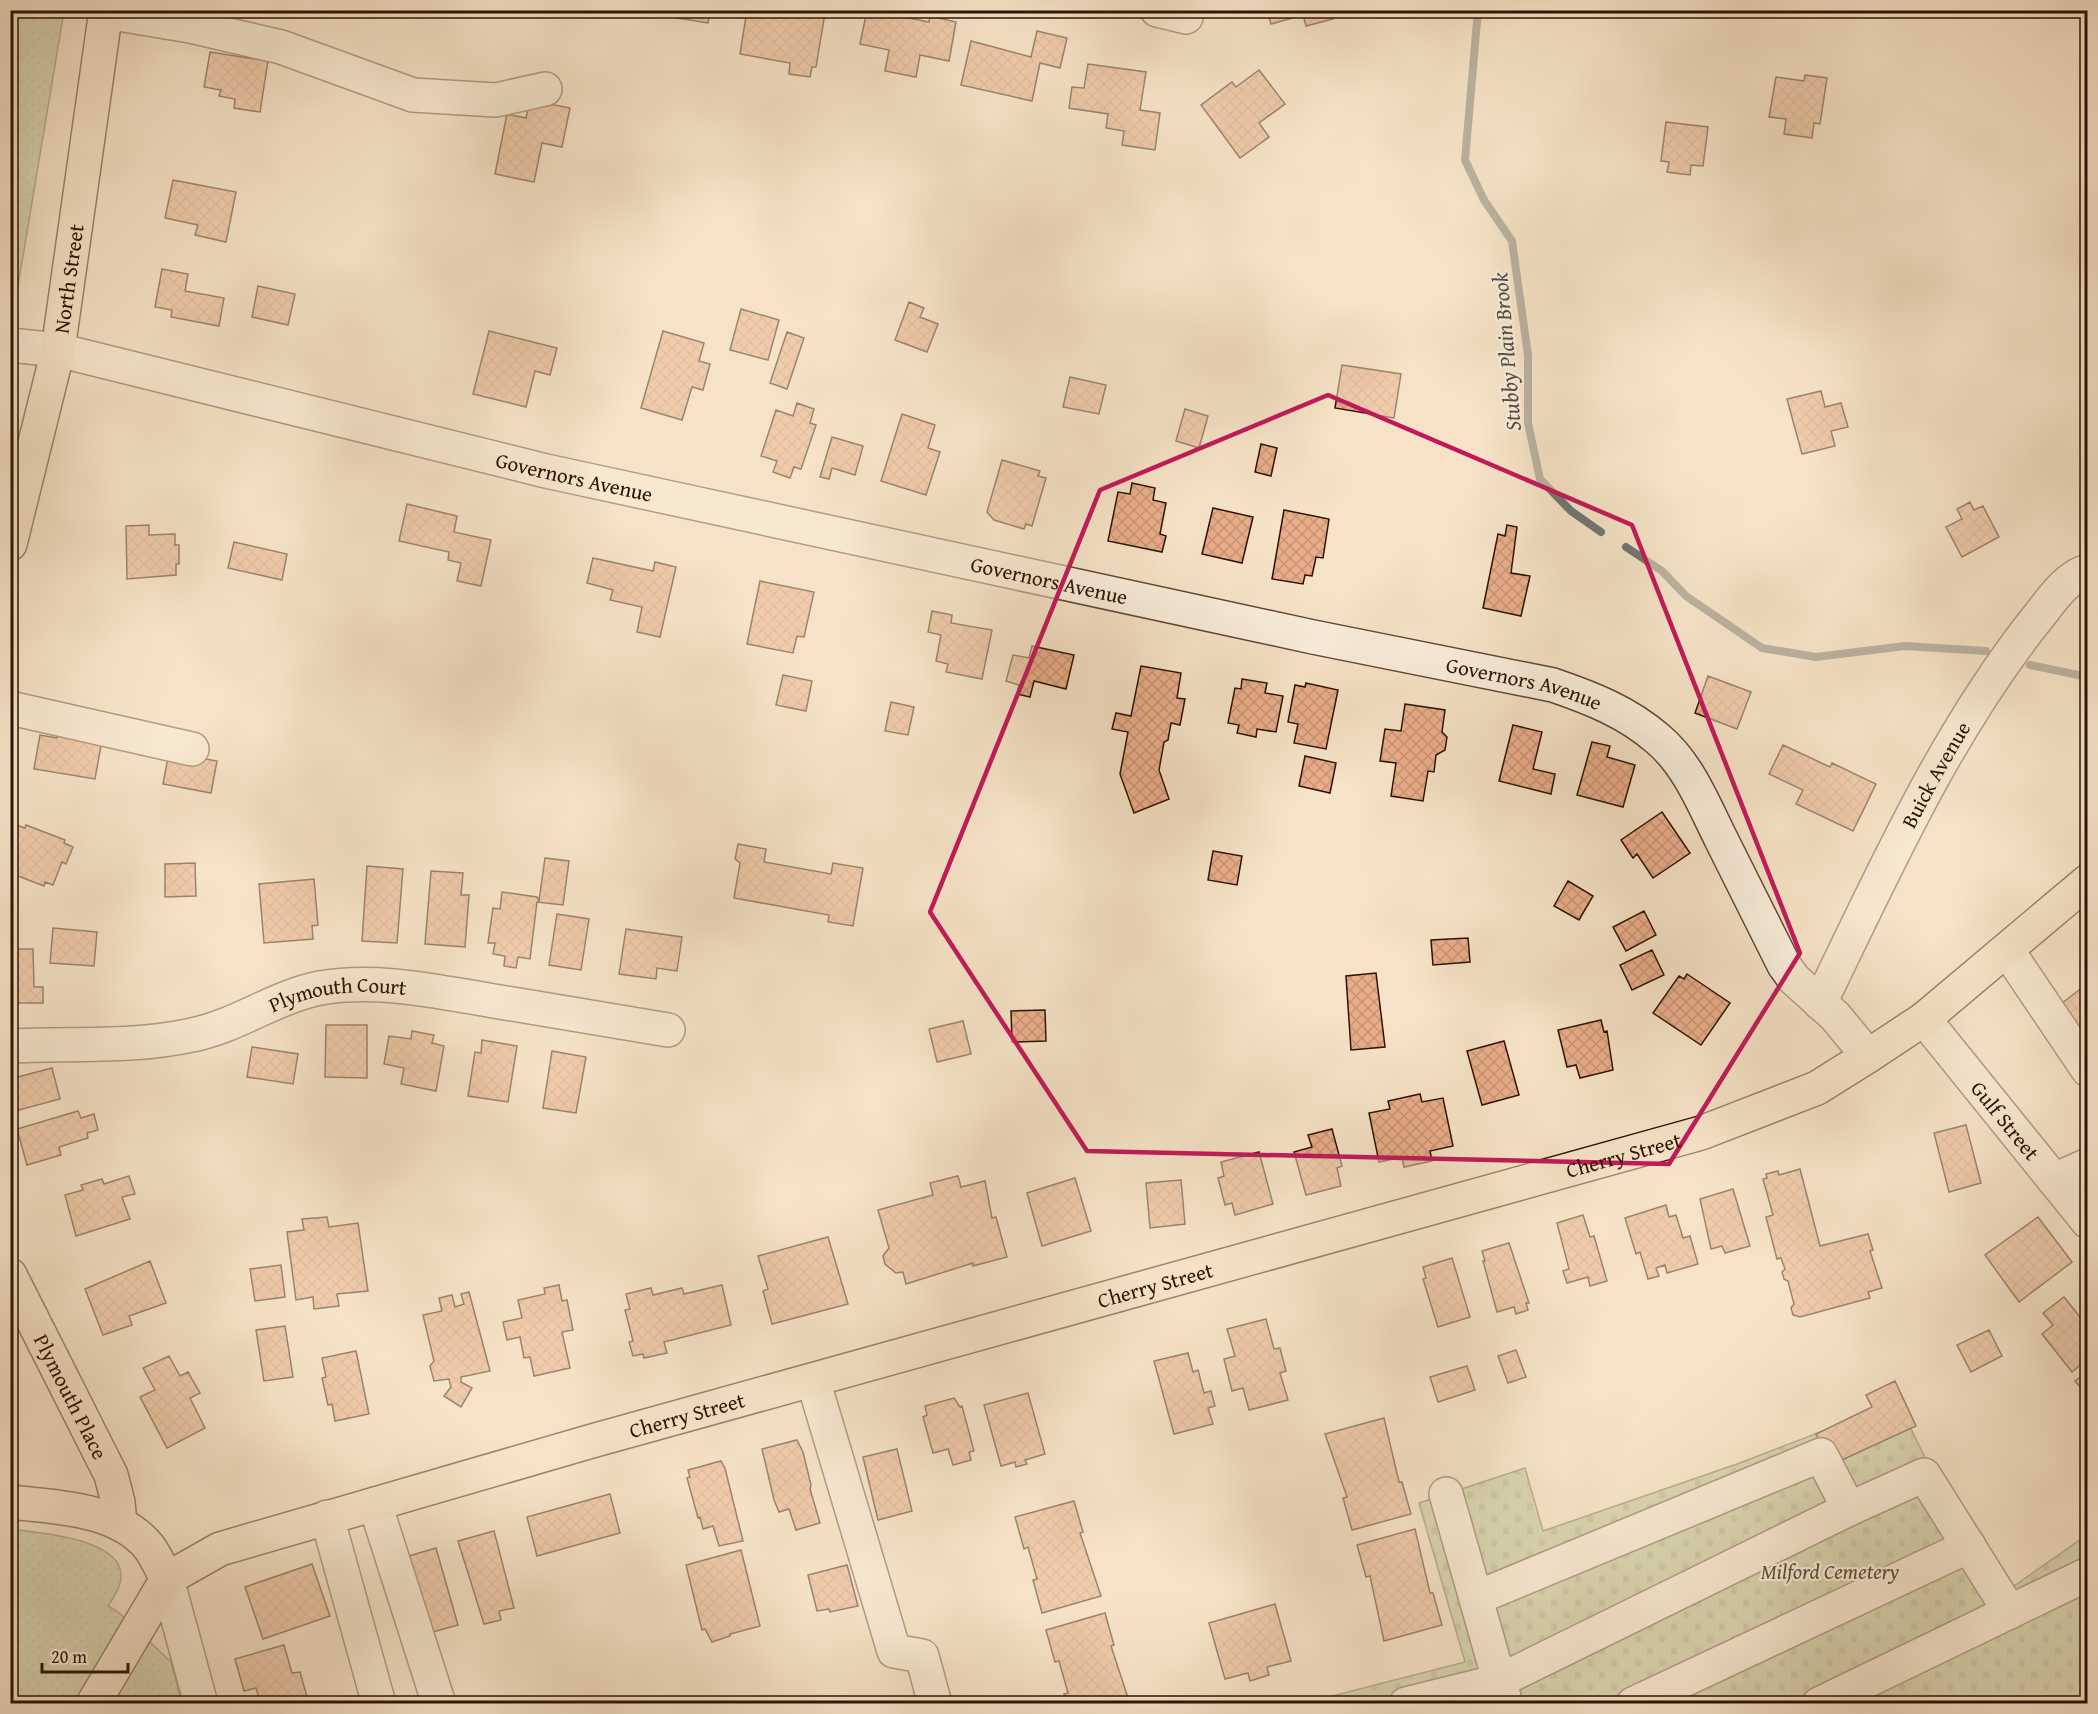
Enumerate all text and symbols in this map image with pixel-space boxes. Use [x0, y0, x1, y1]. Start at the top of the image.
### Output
street label: North Street [45, 221, 91, 335]
water label: Stubby Plain Brook [1483, 270, 1529, 433]
street label: Governors Avenue [493, 444, 656, 509]
street label: Governors Avenue [968, 548, 1131, 612]
street label: Governors Avenue [1444, 649, 1607, 718]
street label: Buick Avenue [1893, 715, 1978, 833]
street label: Plymouth Court [263, 969, 409, 1020]
street label: Gulf Street [1964, 1074, 2048, 1167]
street label: Cherry Street [1562, 1124, 1685, 1185]
street label: Cherry Street [1094, 1254, 1217, 1315]
street label: Plymouth Place [27, 1328, 116, 1465]
street label: Cherry Street [626, 1384, 749, 1445]
park label: Milford Cemetery [1761, 1556, 1900, 1587]
scale bar [42, 1636, 128, 1674]
text: 20 m [51, 1643, 87, 1670]

